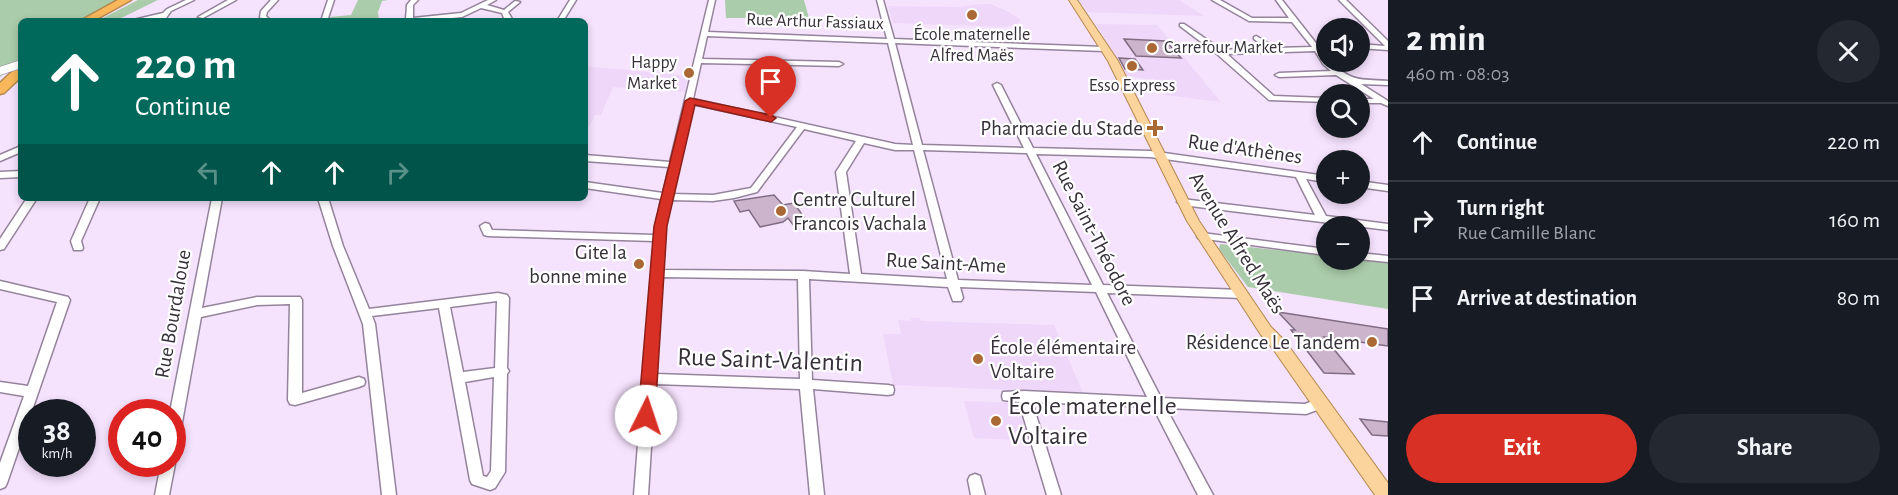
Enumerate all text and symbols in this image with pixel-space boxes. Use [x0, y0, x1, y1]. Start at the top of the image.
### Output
marker: École maternelle Alfred Maës [965, 8, 979, 22]
street label: Rue Arthur Fassiaux [746, 11, 884, 33]
map controls [1316, 18, 1370, 270]
button: sound [1316, 18, 1370, 72]
button: close [1817, 20, 1880, 83]
text: 2 min [1406, 21, 1486, 57]
place label: École maternelle Alfred Maës [914, 23, 1030, 65]
place label: Carrefour Market [1164, 39, 1283, 57]
marker: Carrefour Market [1145, 41, 1159, 55]
icon: ahead [36, 42, 114, 120]
text: 220 m [135, 44, 237, 86]
place label: Happy Market [627, 54, 677, 93]
pin [745, 56, 796, 118]
marker: Esso Express [1125, 59, 1139, 73]
text: 460 m · 08:03 [1406, 64, 1509, 84]
icon: arrive [754, 65, 787, 98]
marker: Happy Market [682, 66, 696, 80]
place label: Esso Express [1089, 77, 1175, 95]
button: search [1316, 84, 1370, 138]
text: Continue [135, 93, 231, 120]
place label: Pharmacie du Stade [980, 118, 1143, 139]
marker: Pharmacie du Stade [1148, 121, 1162, 135]
icon: ahead [1406, 126, 1439, 159]
street label: Rue d'Athènes [1186, 131, 1304, 167]
text: Continue [1457, 131, 1537, 153]
text: 220 m [1827, 131, 1880, 153]
button: + [1316, 150, 1370, 204]
icon: left [192, 156, 225, 189]
icon: ahead [255, 156, 288, 189]
icon: ahead [318, 156, 351, 189]
icon: right [381, 156, 414, 189]
street label: Rue Saint-Théodore [1048, 157, 1140, 309]
street label: Avenue Alfred Maës [1185, 168, 1289, 318]
place label: Centre Culturel Francois Vachala [793, 189, 927, 234]
text: Turn right [1457, 197, 1544, 219]
marker: Centre Culturel Francois Vachala [774, 204, 788, 218]
icon: right [1406, 204, 1439, 237]
text: 160 m [1829, 209, 1880, 231]
button: − [1316, 216, 1370, 270]
text: Rue Camille Blanc [1457, 223, 1596, 243]
place label: Gite la bonne mine [529, 242, 627, 287]
street label: Rue Bourdaloue [151, 248, 195, 380]
street label: Rue Saint-Ame [885, 249, 1007, 277]
marker: Gite la bonne mine [632, 257, 646, 271]
icon: arrive [1406, 282, 1439, 315]
text: Arrive at destination [1457, 287, 1637, 309]
text: 80 m [1837, 287, 1880, 309]
place label: Résidence Le Tandem [1186, 332, 1360, 353]
place label: École élémentaire Voltaire [990, 335, 1136, 382]
marker: Résidence Le Tandem [1365, 335, 1379, 349]
street label: Rue Saint-Valentin [677, 344, 863, 376]
marker: École élémentaire Voltaire [971, 352, 985, 366]
position arrow [614, 384, 678, 448]
place label: École maternelle Voltaire [1008, 391, 1177, 449]
speed limit sign: 40 [108, 399, 186, 477]
marker: École maternelle Voltaire [989, 414, 1003, 428]
button: Exit [1406, 414, 1637, 483]
button: Share [1649, 414, 1880, 483]
text: 38 [43, 416, 71, 446]
text: km/h [42, 446, 72, 461]

